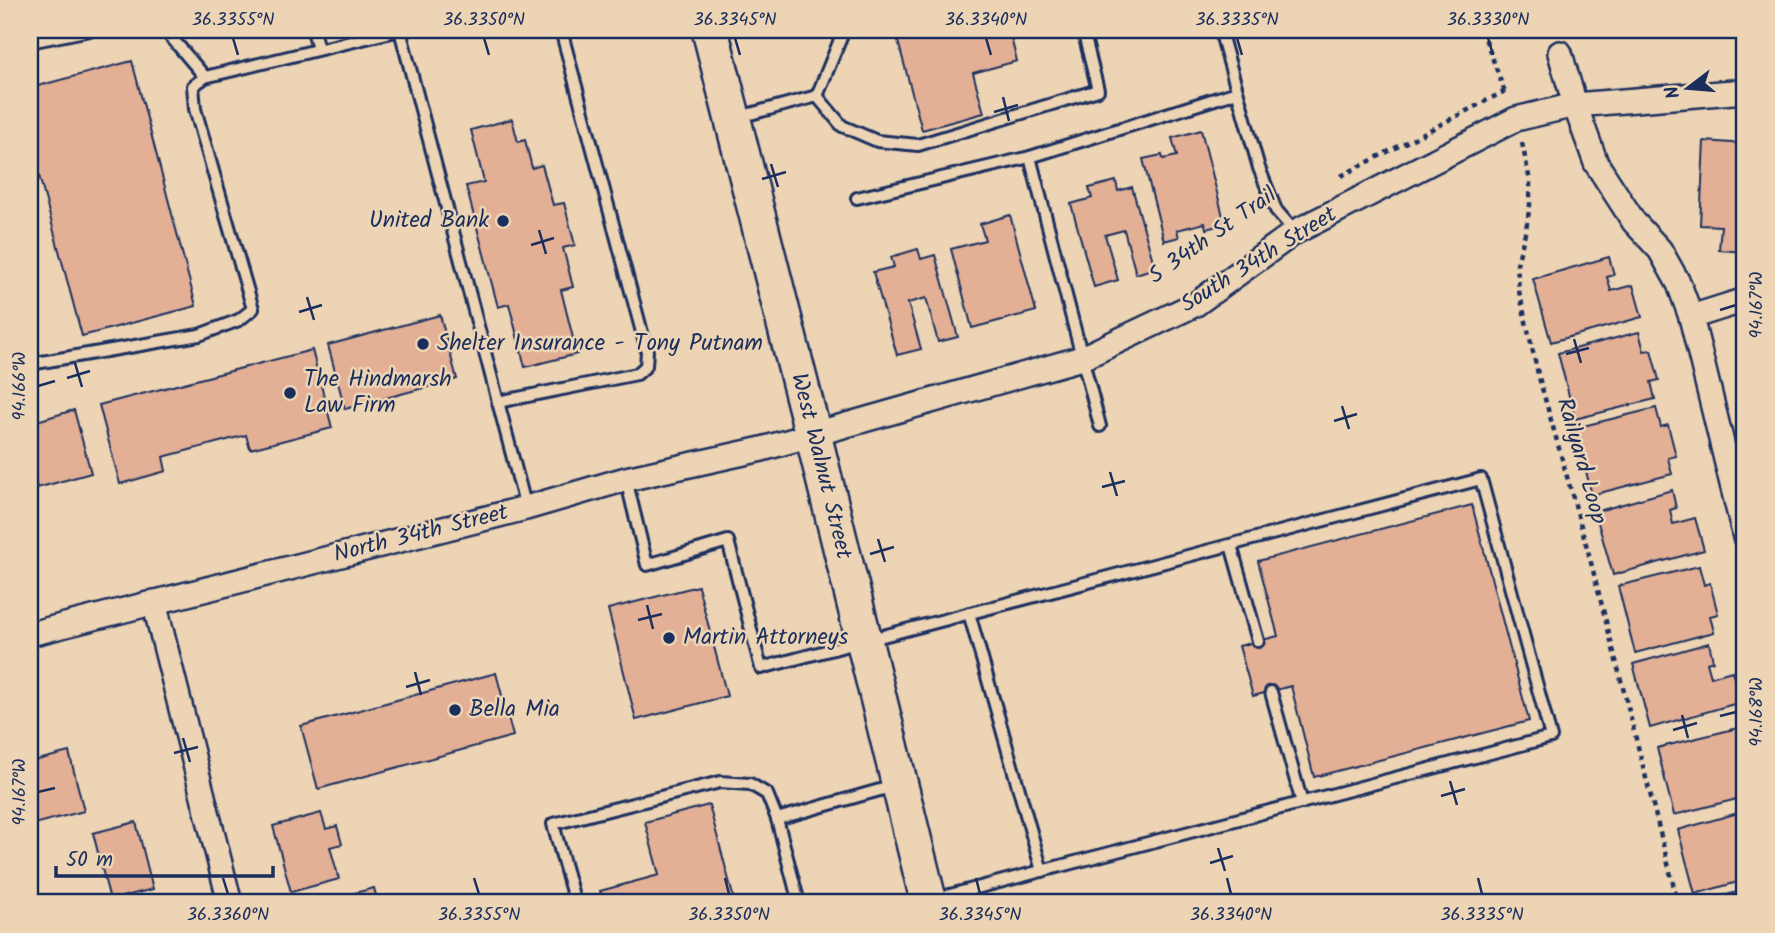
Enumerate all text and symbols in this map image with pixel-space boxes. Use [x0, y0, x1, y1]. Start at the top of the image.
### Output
text: 36.3355°N [192, 6, 274, 35]
text: 36.3350°N [443, 6, 525, 35]
text: 36.3345°N [694, 6, 776, 35]
text: 36.3340°N [945, 6, 1027, 35]
text: 36.3335°N [1195, 6, 1279, 35]
text: 36.3330°N [1447, 6, 1529, 35]
north arrow [1652, 52, 1722, 122]
text: N [1658, 82, 1690, 102]
street label: S 34th St Trail [1141, 178, 1285, 294]
street label: South 34th Street [1174, 197, 1345, 323]
place label: United Bank [369, 203, 489, 239]
marker: United Bank [495, 213, 511, 229]
text: 94.167°W [1743, 271, 1772, 339]
place label: Shelter Insurance - Tony Putnam [437, 326, 763, 362]
marker: Shelter Insurance - Tony Putnam [415, 336, 431, 352]
text: 94.166°W [6, 352, 35, 420]
place label: The Hindmarsh Law Firm [304, 362, 452, 424]
street label: West Walnut Street [780, 369, 862, 564]
marker: The Hindmarsh Law Firm [282, 385, 298, 401]
street label: Railyard Loop [1546, 394, 1616, 528]
street label: North 34th Street [330, 495, 513, 573]
place label: Martin Attorneys [683, 620, 849, 656]
marker: Martin Attorneys [661, 630, 677, 646]
text: 94.168°W [1743, 677, 1772, 747]
place label: Bella Mia [469, 692, 560, 728]
marker: Bella Mia [447, 702, 463, 718]
text: 94.167°W [6, 758, 35, 826]
scale bar [56, 835, 273, 879]
text: 50 m [66, 844, 113, 877]
text: 36.3360°N [187, 901, 269, 930]
text: 36.3355°N [438, 901, 520, 930]
text: 36.3350°N [688, 901, 770, 930]
text: 36.3345°N [939, 901, 1021, 930]
text: 36.3340°N [1190, 901, 1272, 930]
text: 36.3335°N [1440, 901, 1524, 930]

